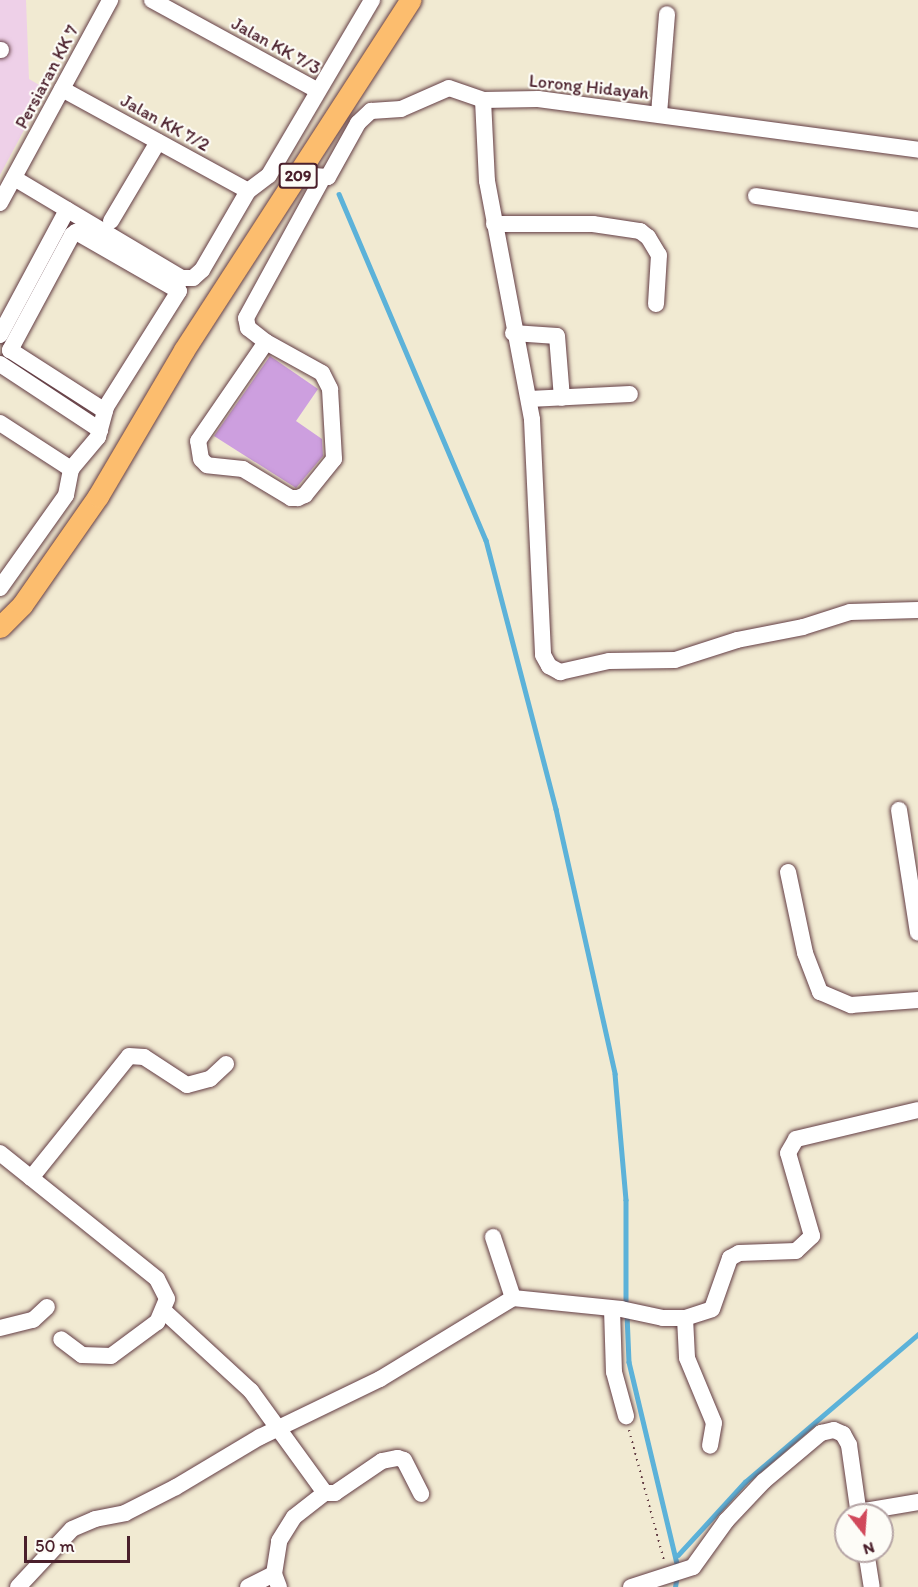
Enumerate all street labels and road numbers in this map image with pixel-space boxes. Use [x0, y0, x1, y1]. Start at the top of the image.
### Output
street label: Jalan KK 7/3 [228, 13, 324, 79]
street label: Persiaran KK 7 [11, 22, 83, 132]
street label: Lorong Hidayah [528, 70, 650, 104]
street label: Jalan KK 7/2 [117, 90, 213, 156]
road number: 209 [278, 163, 318, 189]

